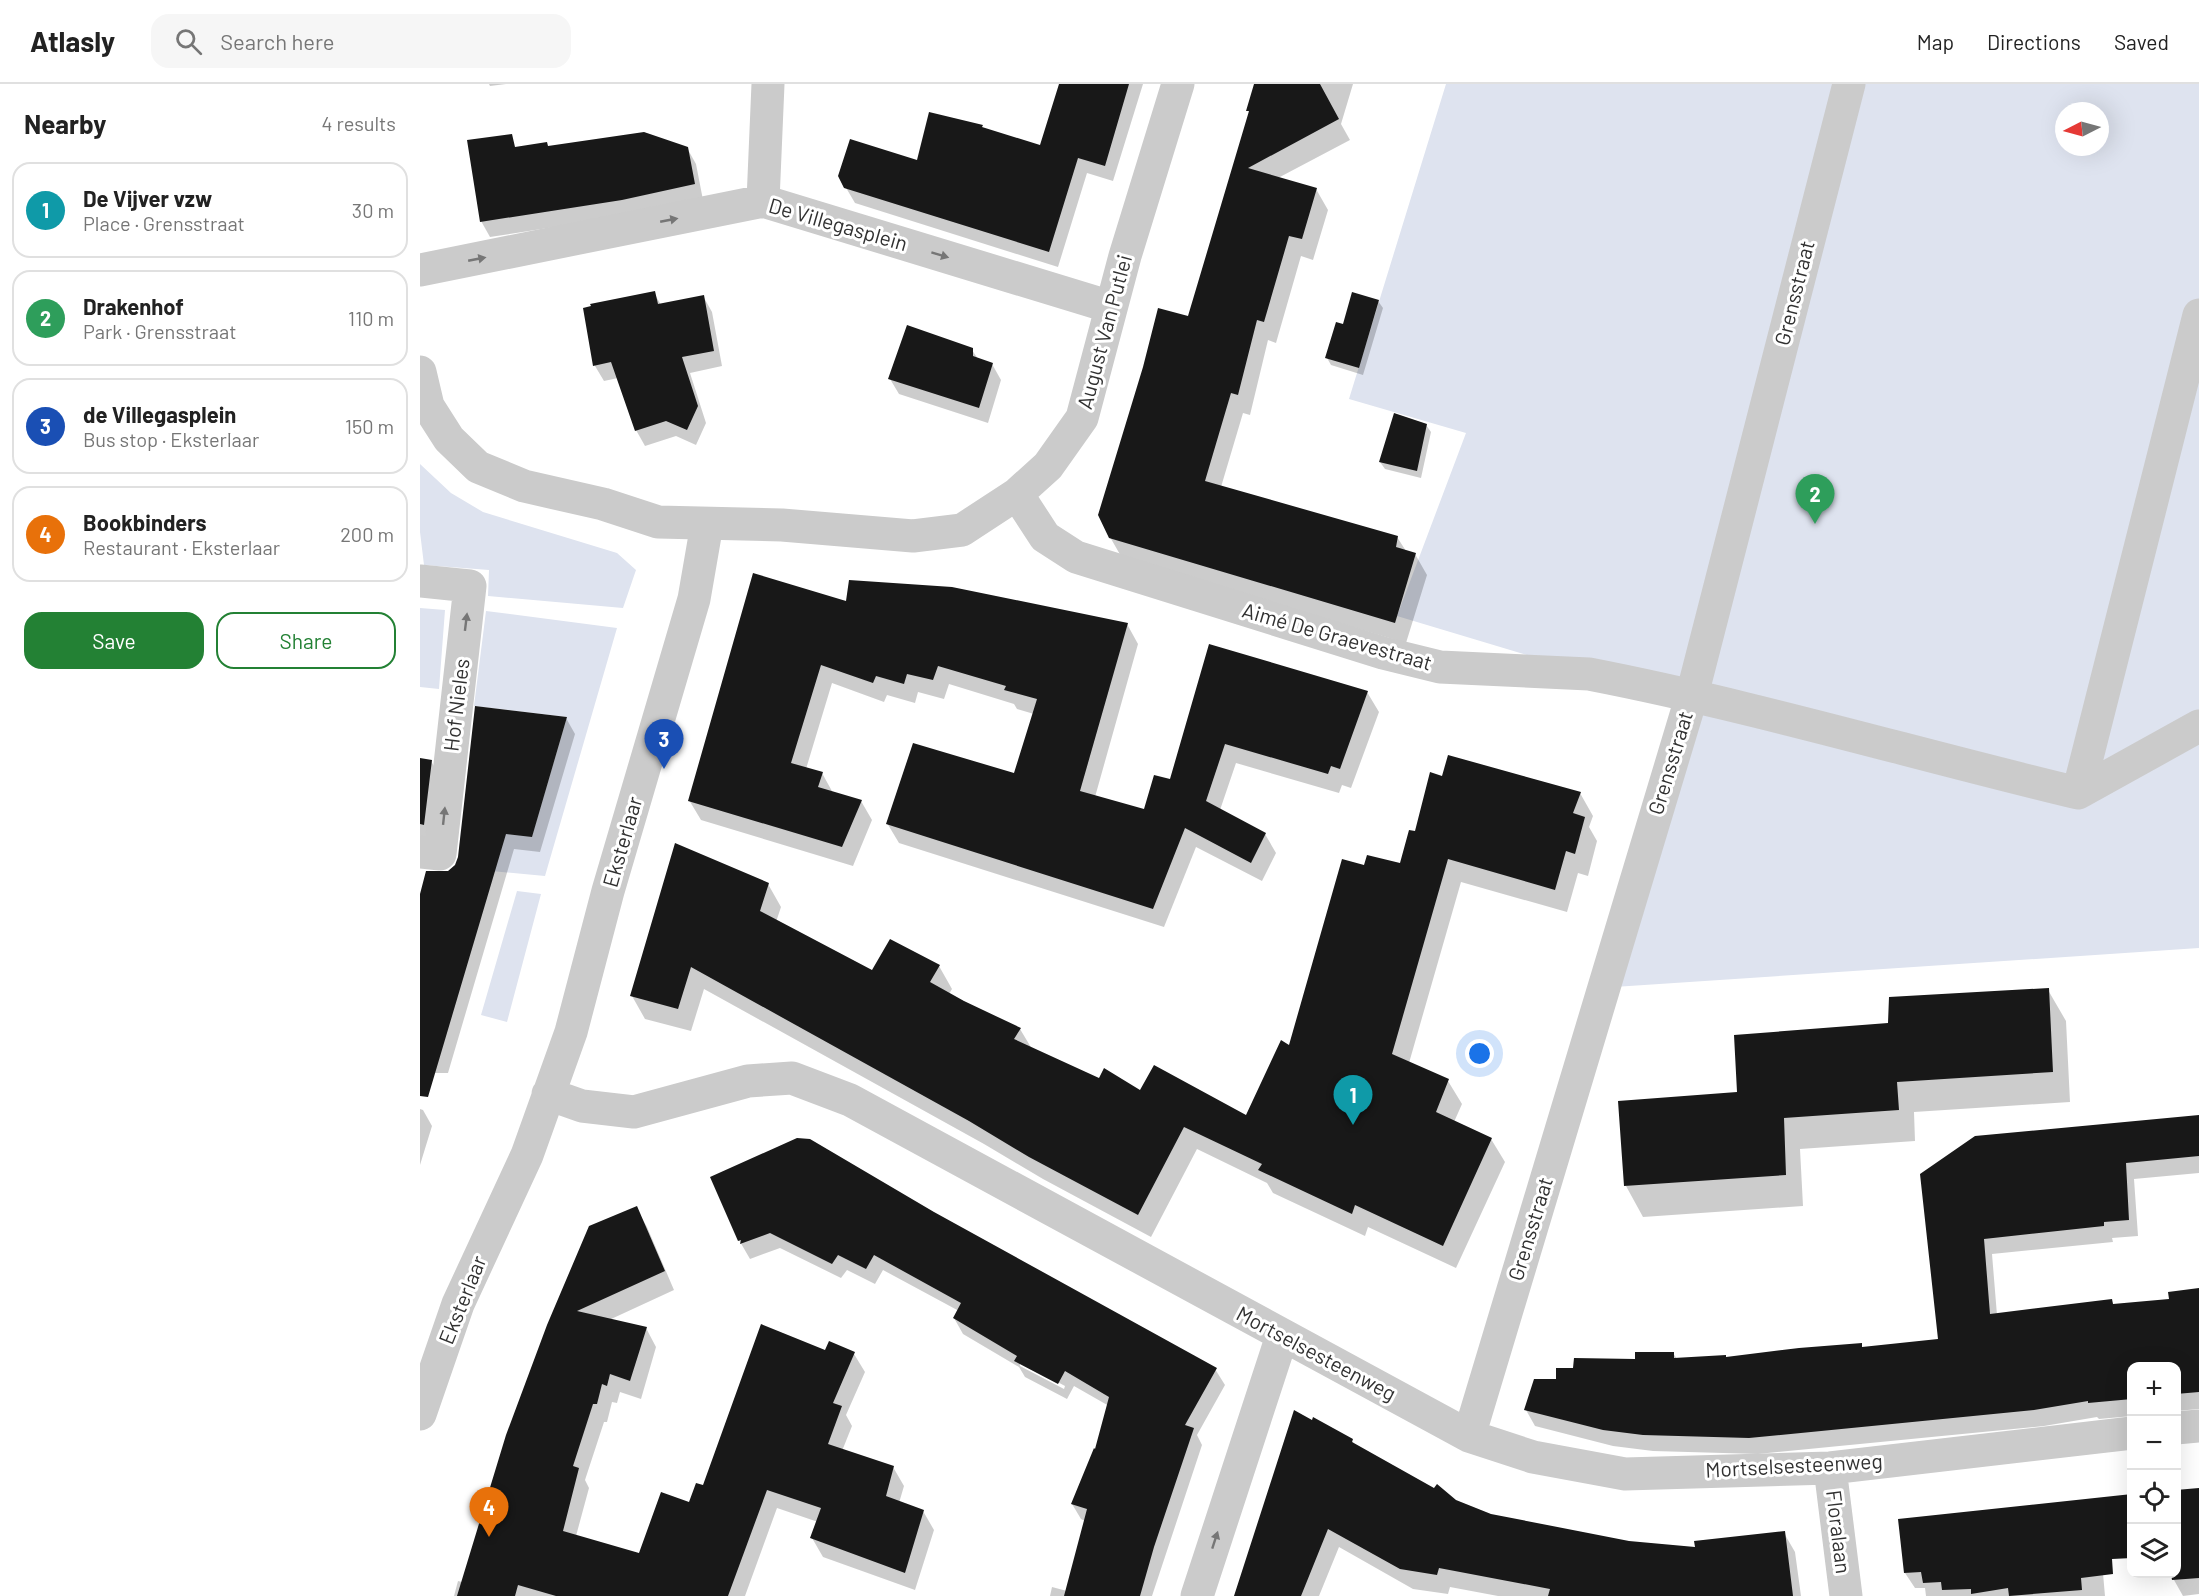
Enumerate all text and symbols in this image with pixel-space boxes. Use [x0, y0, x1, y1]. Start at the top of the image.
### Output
search box [151, 14, 571, 68]
text: Atlasly [30, 24, 115, 58]
icon: search [172, 25, 205, 58]
text: Search here [220, 28, 335, 54]
text: Map [1917, 29, 1954, 54]
text: Directions [1987, 29, 2081, 54]
text: Saved [2114, 29, 2169, 54]
north arrow [2055, 102, 2109, 156]
text: Nearby [24, 108, 106, 139]
text: 4 results [321, 111, 396, 135]
text: De Vijver vzw [83, 185, 212, 211]
street label: De Villegasplein [766, 192, 911, 255]
text: 1 [42, 198, 49, 222]
text: 30 m [352, 198, 394, 222]
text: Place · Grensstraat [83, 211, 245, 235]
one-way arrow [659, 215, 678, 224]
street label: Grensstraat [1768, 238, 1819, 348]
one-way arrow [931, 251, 949, 260]
street label: August Van Putlei [1071, 252, 1136, 412]
one-way arrow [468, 254, 487, 263]
text: Drakenhof [83, 293, 184, 319]
text: 2 [40, 306, 51, 330]
text: 110 m [348, 306, 394, 330]
text: Park · Grensstraat [83, 319, 236, 343]
text: de Villegasplein [83, 401, 236, 427]
text: 3 [40, 414, 51, 438]
text: 150 m [345, 414, 394, 438]
text: Bus stop · Eksterlaar [83, 427, 259, 451]
pin: 2 [1796, 474, 1834, 524]
text: Bookbinders [83, 509, 207, 535]
text: 4 [39, 522, 52, 546]
text: 200 m [340, 522, 394, 546]
text: Restaurant · Eksterlaar [83, 535, 280, 559]
street label: Aimé De Graevestraat [1240, 597, 1435, 675]
button: Save [24, 612, 204, 669]
button: Share [216, 612, 396, 669]
one-way arrow [462, 612, 471, 631]
street label: Hof Nieles [437, 657, 474, 753]
street label: Grensstraat [1642, 708, 1697, 817]
pin: 3 [644, 720, 684, 769]
street label: Eksterlaar [597, 793, 647, 890]
one-way arrow [439, 806, 449, 825]
your location [1465, 1039, 1494, 1068]
pin: 1 [1334, 1076, 1372, 1125]
street label: Grensstraat [1502, 1174, 1557, 1283]
street label: Eksterlaar [433, 1251, 491, 1347]
street label: Mortselsesteenweg [1233, 1300, 1401, 1405]
map controls [2127, 1362, 2181, 1578]
button: + [2127, 1362, 2181, 1416]
button: − [2127, 1416, 2181, 1470]
street label: Mortselsesteenweg [1705, 1447, 1883, 1482]
button: locate [2127, 1470, 2181, 1524]
pin: 4 [470, 1488, 508, 1537]
street label: Floralaan [1822, 1489, 1857, 1575]
button: layers [2127, 1524, 2181, 1578]
one-way arrow [1211, 1531, 1220, 1549]

